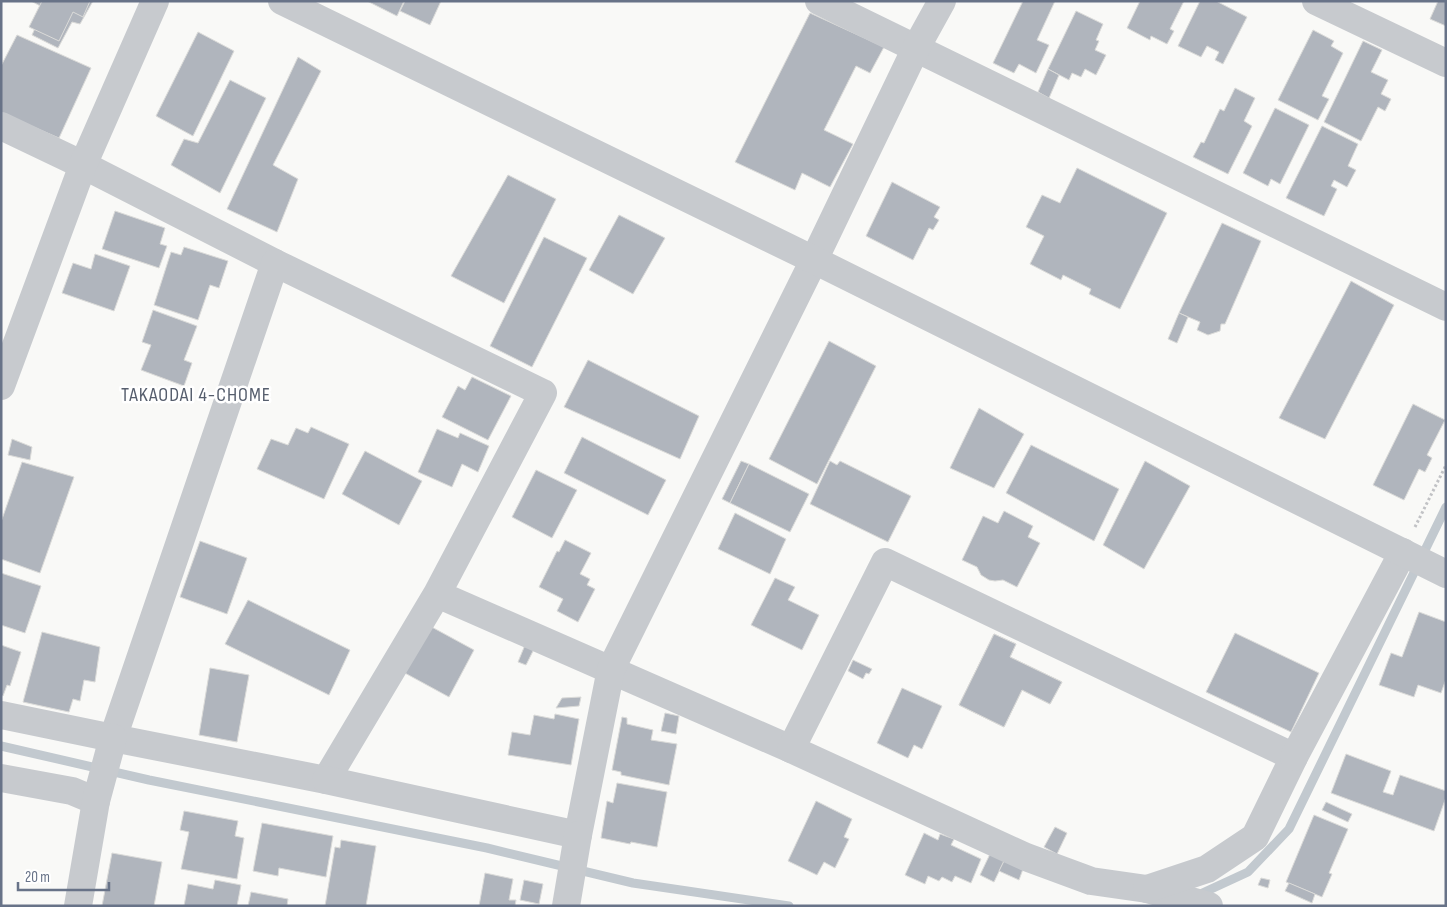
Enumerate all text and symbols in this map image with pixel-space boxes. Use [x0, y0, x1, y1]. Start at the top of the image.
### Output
district label: TAKAODAI 4-CHOME [121, 383, 271, 407]
scale bar [18, 860, 109, 892]
text: 20 m [25, 868, 50, 887]

